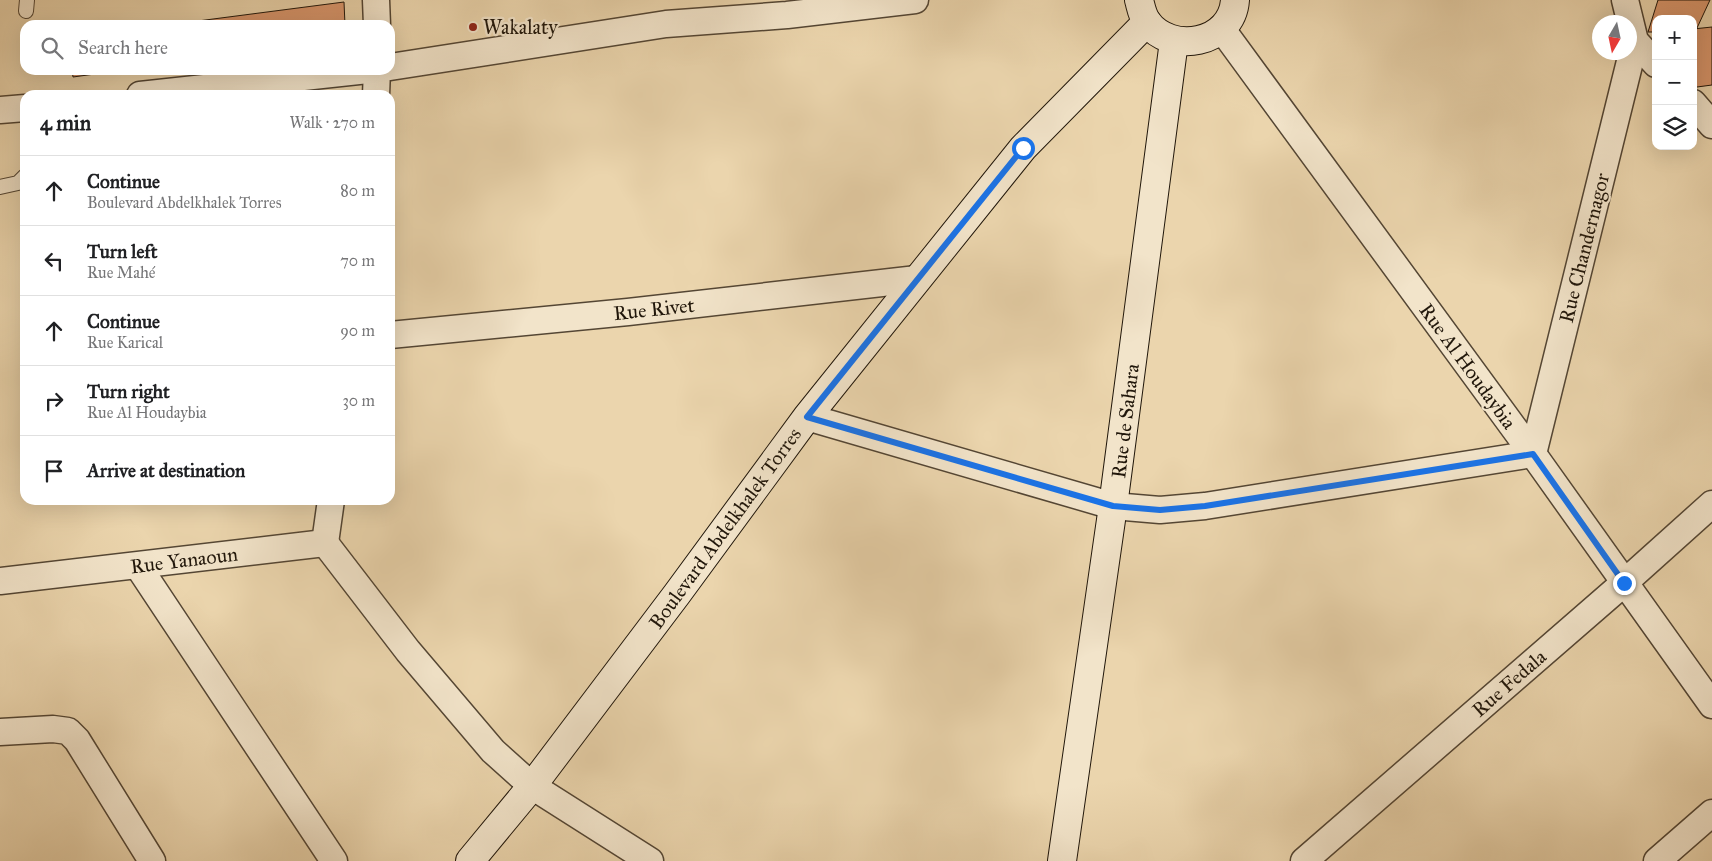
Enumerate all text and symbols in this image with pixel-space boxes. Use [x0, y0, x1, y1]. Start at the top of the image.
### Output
place label: Wakalaty [483, 15, 558, 39]
north arrow [1592, 15, 1637, 60]
map controls [1652, 15, 1697, 150]
button: + [1652, 15, 1697, 60]
search box [20, 20, 395, 75]
marker: Wakalaty [467, 21, 479, 33]
icon: search [38, 34, 66, 62]
text: Search here [78, 36, 168, 59]
button: − [1652, 60, 1697, 105]
button: layers [1652, 105, 1697, 150]
text: 4 min [40, 110, 91, 136]
text: Walk · 270 m [289, 113, 375, 132]
route start [1012, 137, 1035, 160]
text: Continue [87, 170, 160, 193]
street label: Rue Chandernagor [1554, 170, 1615, 326]
icon: ahead [40, 177, 68, 205]
text: 80 m [340, 181, 375, 200]
text: Boulevard Abdelkhalek Torres [87, 193, 282, 212]
text: Turn left [87, 240, 157, 263]
icon: left [40, 247, 68, 275]
text: 70 m [340, 251, 375, 270]
text: Rue Mahé [87, 263, 156, 282]
street label: Rue Rivet [612, 293, 696, 325]
street label: Rue Al Houdaybia [1414, 298, 1522, 434]
text: Continue [87, 310, 160, 333]
icon: ahead [40, 317, 68, 345]
text: 90 m [340, 321, 375, 340]
text: Rue Karical [87, 333, 163, 352]
street label: Rue de Sahara [1106, 362, 1144, 480]
text: Turn right [87, 380, 170, 403]
icon: right [40, 387, 68, 415]
text: 30 m [342, 391, 375, 410]
text: Rue Al Houdaybia [87, 403, 207, 422]
street label: Boulevard Abdelkhalek Torres [644, 423, 806, 633]
icon: arrive [40, 457, 68, 485]
text: Arrive at destination [87, 459, 245, 482]
street label: Rue Yanaoun [129, 541, 239, 578]
route end [1613, 572, 1636, 595]
street label: Rue Fedala [1467, 644, 1551, 722]

